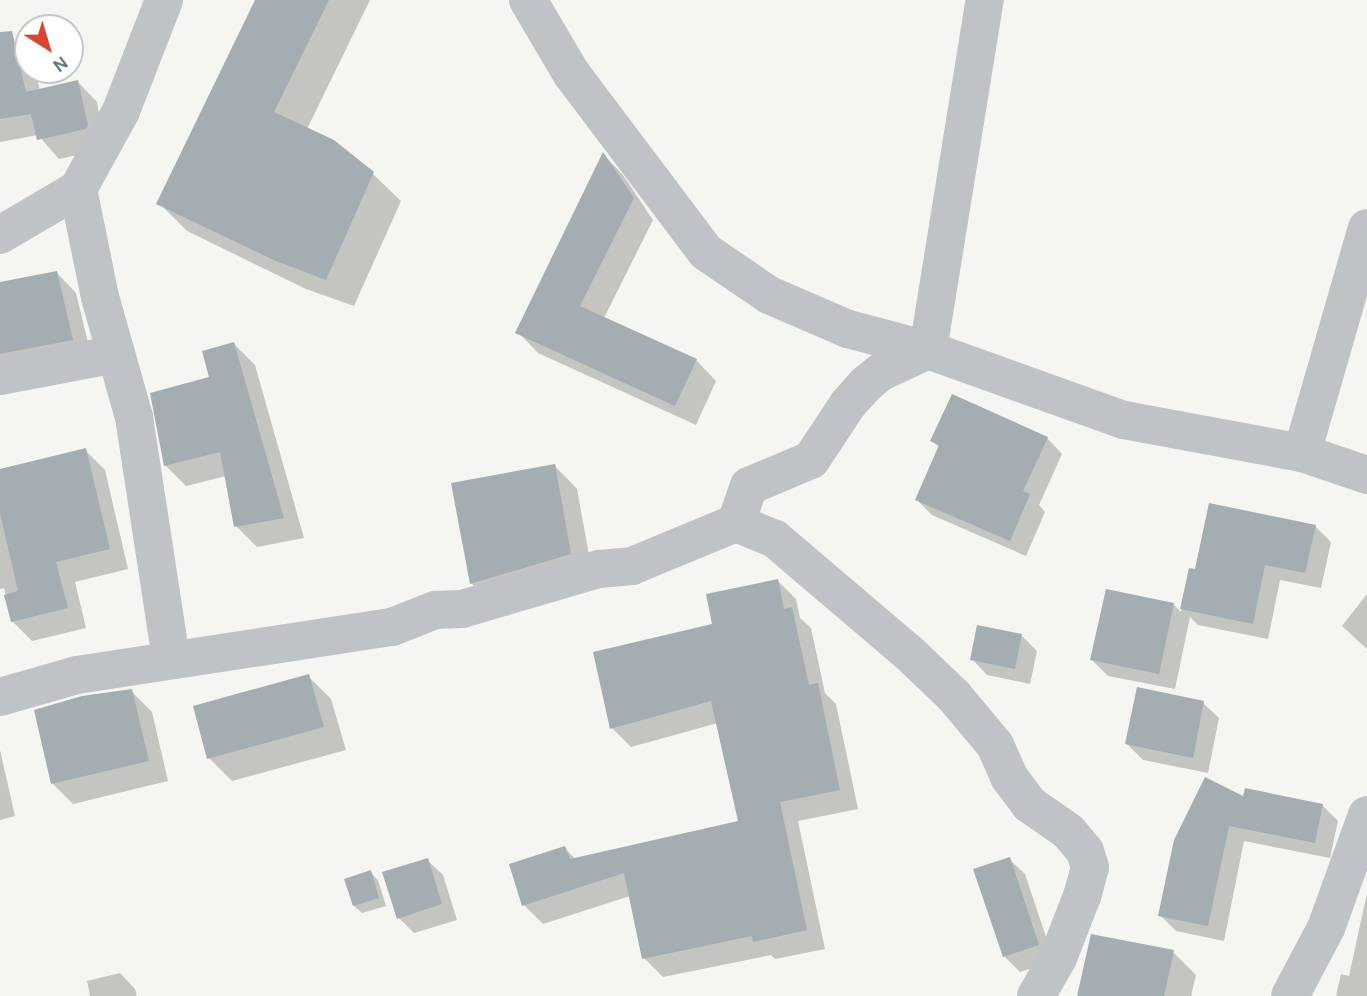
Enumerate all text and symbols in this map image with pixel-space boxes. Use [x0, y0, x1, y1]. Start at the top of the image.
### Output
north arrow [14, 14, 84, 84]
text: N [48, 51, 72, 77]

